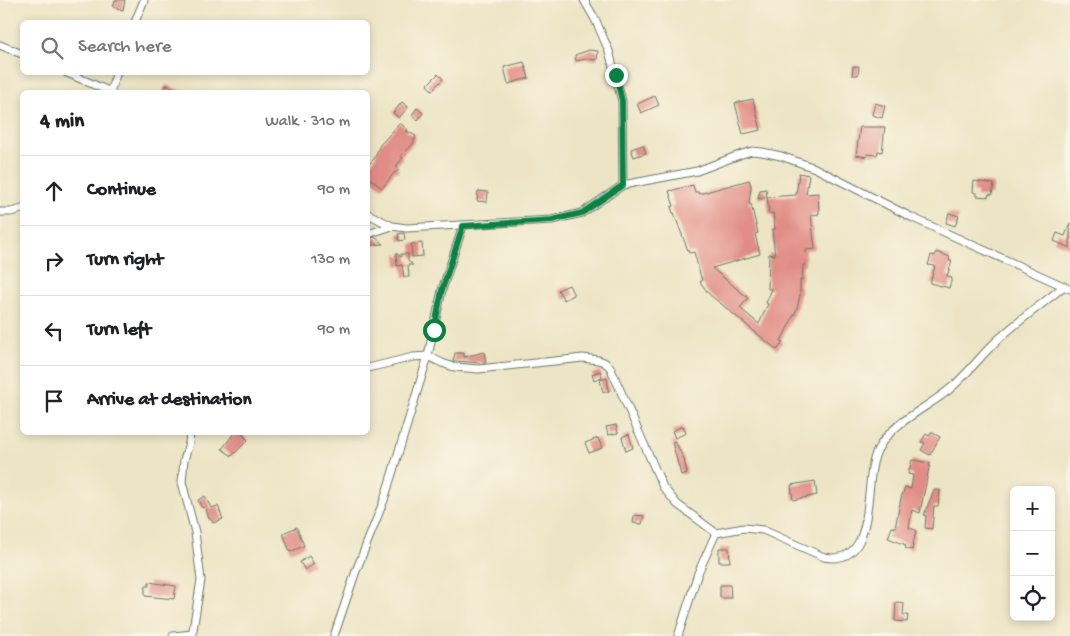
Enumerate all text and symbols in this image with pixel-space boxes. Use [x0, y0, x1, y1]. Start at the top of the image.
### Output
search box [20, 20, 370, 75]
icon: search [38, 34, 66, 62]
text: Search here [78, 36, 172, 59]
route end [605, 64, 628, 87]
text: 4 min [40, 110, 84, 135]
text: Walk · 310 m [265, 113, 350, 132]
icon: ahead [40, 177, 68, 205]
text: Continue [87, 179, 156, 202]
text: 90 m [318, 181, 350, 200]
icon: right [40, 247, 68, 275]
text: Turn right [87, 249, 163, 272]
text: 130 m [311, 251, 350, 270]
icon: left [40, 317, 68, 345]
text: Turn left [87, 319, 151, 342]
route start [423, 319, 446, 342]
text: 90 m [318, 321, 350, 340]
icon: arrive [40, 387, 68, 415]
text: Arrive at destination [87, 389, 251, 412]
map controls [1010, 486, 1055, 621]
button: + [1010, 486, 1055, 531]
button: − [1010, 531, 1055, 576]
button: locate [1010, 576, 1055, 621]

